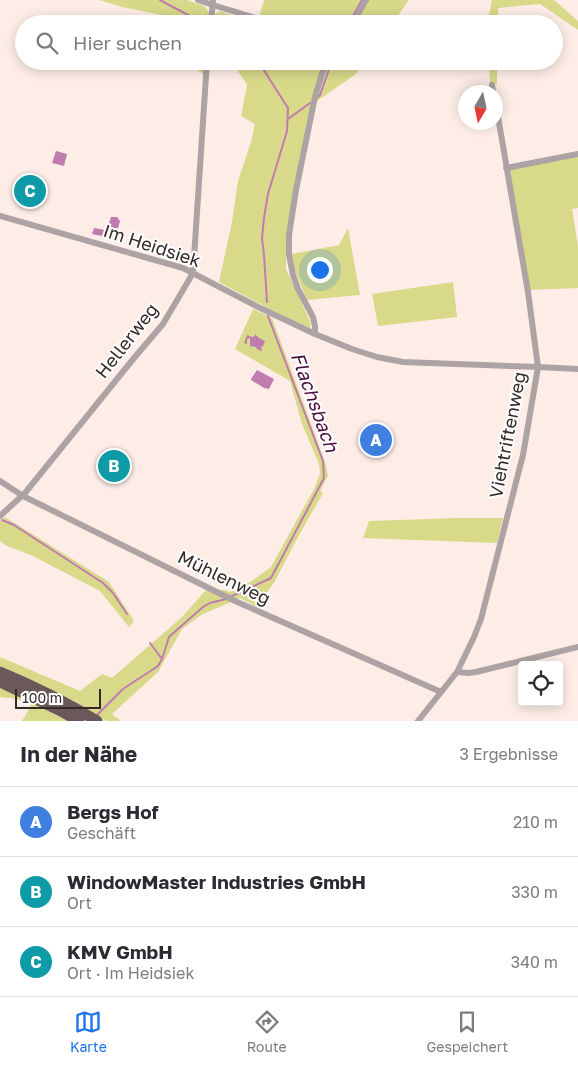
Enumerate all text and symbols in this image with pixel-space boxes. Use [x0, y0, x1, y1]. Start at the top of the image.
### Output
search box [15, 15, 563, 70]
icon: search [33, 29, 61, 57]
text: Hier suchen [73, 31, 182, 54]
north arrow [458, 85, 503, 130]
pin: C [14, 172, 46, 210]
street label: Im Heidsiek [101, 219, 204, 271]
your location [307, 257, 333, 283]
street label: Hellerweg [90, 298, 162, 382]
water label: Flachsbach [287, 349, 345, 456]
street label: Viehtriftenweg [484, 370, 530, 500]
pin: A [360, 421, 392, 459]
pin: B [98, 447, 130, 485]
street label: Mühlenweg [175, 545, 274, 609]
map controls [518, 661, 563, 706]
button: locate [518, 661, 563, 706]
scale bar [15, 686, 101, 709]
text: 100 m [22, 689, 62, 706]
text: In der Nähe [20, 741, 137, 767]
text: 3 Ergebnisse [459, 744, 558, 764]
text: Bergs Hof [67, 800, 159, 823]
text: A [30, 812, 42, 832]
text: 210 m [513, 812, 558, 832]
text: Geschäft [67, 823, 136, 843]
text: WindowMaster Industries GmbH [67, 870, 366, 893]
text: B [30, 882, 42, 902]
text: 330 m [511, 882, 558, 902]
text: Ort [67, 893, 92, 913]
text: KMV GmbH [67, 940, 173, 963]
text: C [30, 952, 42, 972]
text: 340 m [511, 952, 558, 972]
text: Ort · Im Heidsiek [67, 963, 194, 983]
tab: Karte [70, 1008, 107, 1055]
tab: Route [247, 1008, 287, 1055]
tab: Gespeichert [426, 1008, 508, 1055]

